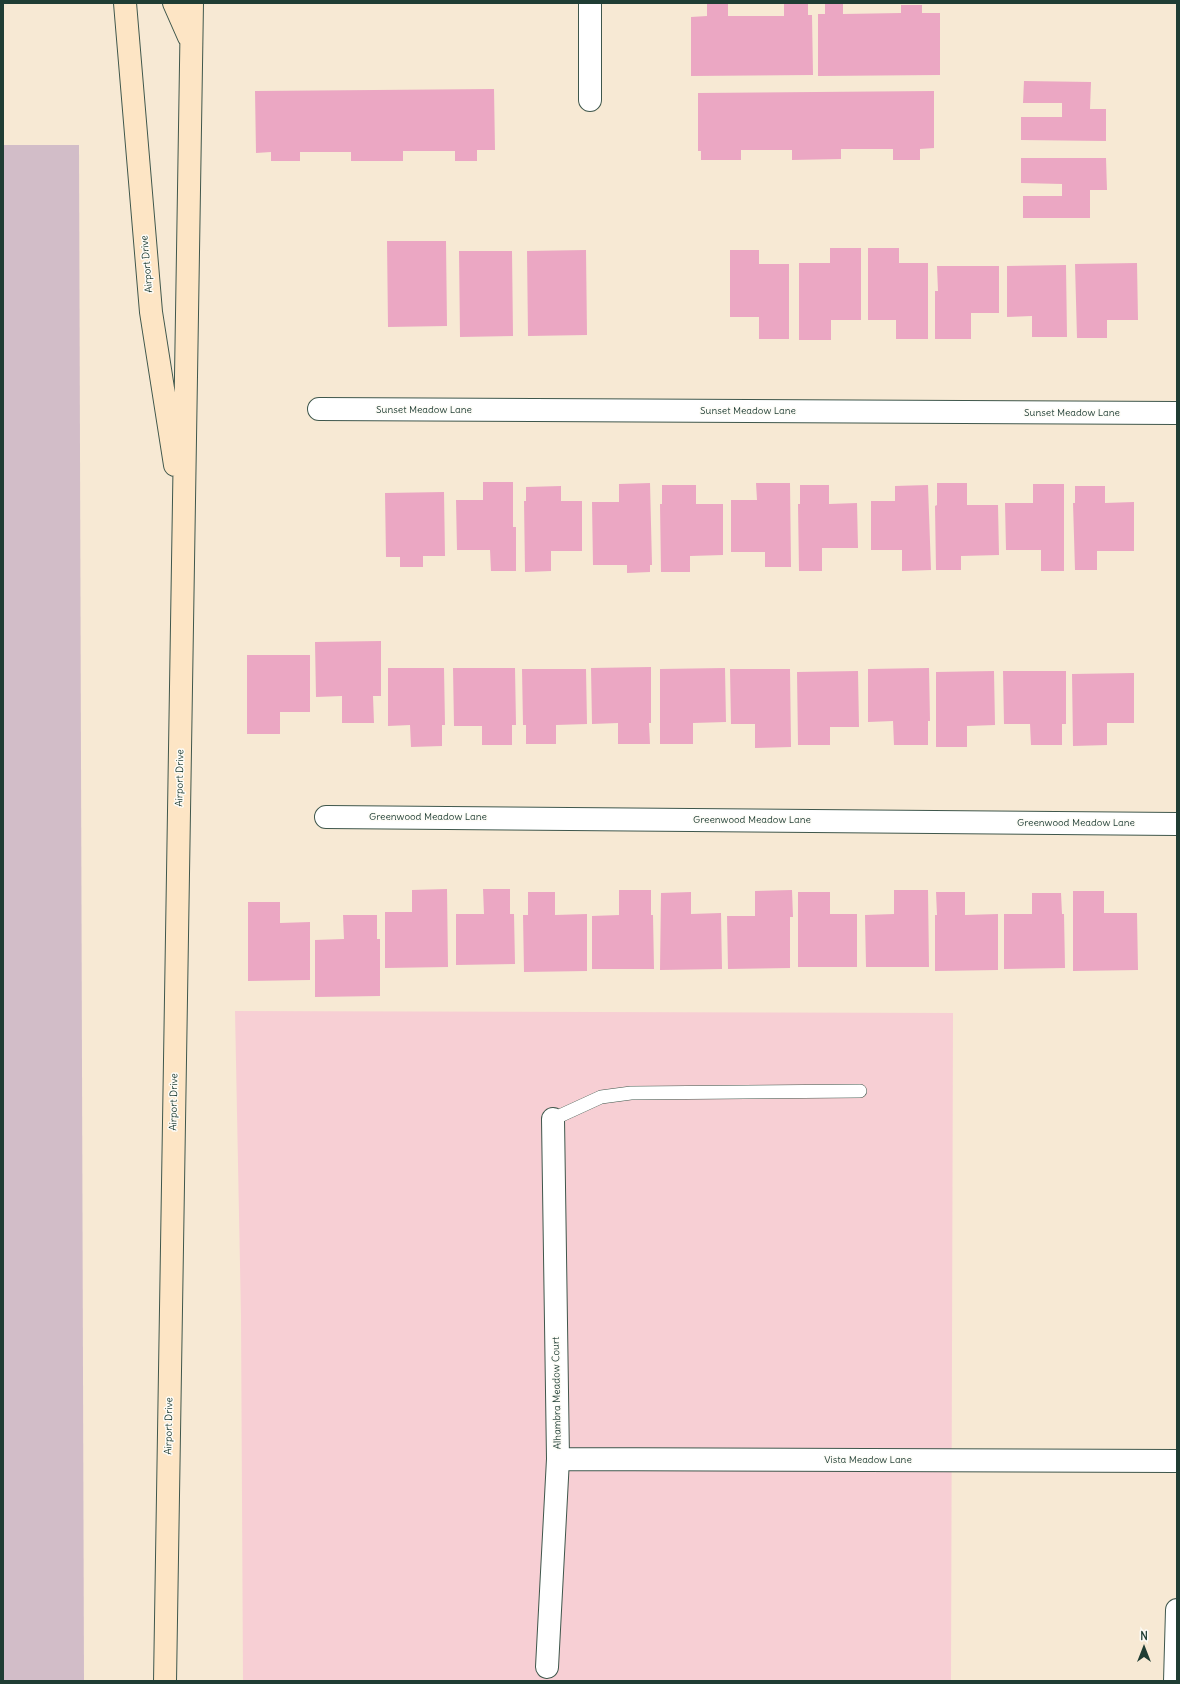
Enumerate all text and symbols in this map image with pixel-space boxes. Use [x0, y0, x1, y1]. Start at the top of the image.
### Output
street label: Airport Drive [139, 235, 155, 293]
street label: Sunset Meadow Lane [376, 404, 472, 416]
street label: Sunset Meadow Lane [700, 405, 796, 417]
street label: Sunset Meadow Lane [1024, 407, 1120, 419]
street label: Airport Drive [173, 749, 187, 807]
street label: Greenwood Meadow Lane [369, 811, 487, 823]
street label: Greenwood Meadow Lane [693, 814, 811, 826]
street label: Greenwood Meadow Lane [1017, 817, 1135, 829]
street label: Airport Drive [167, 1073, 181, 1131]
street label: Alhambra Meadow Court [550, 1337, 564, 1449]
street label: Airport Drive [162, 1397, 176, 1455]
street label: Vista Meadow Lane [824, 1454, 912, 1466]
north arrow [1124, 1628, 1164, 1668]
text: N [1140, 1629, 1148, 1643]

